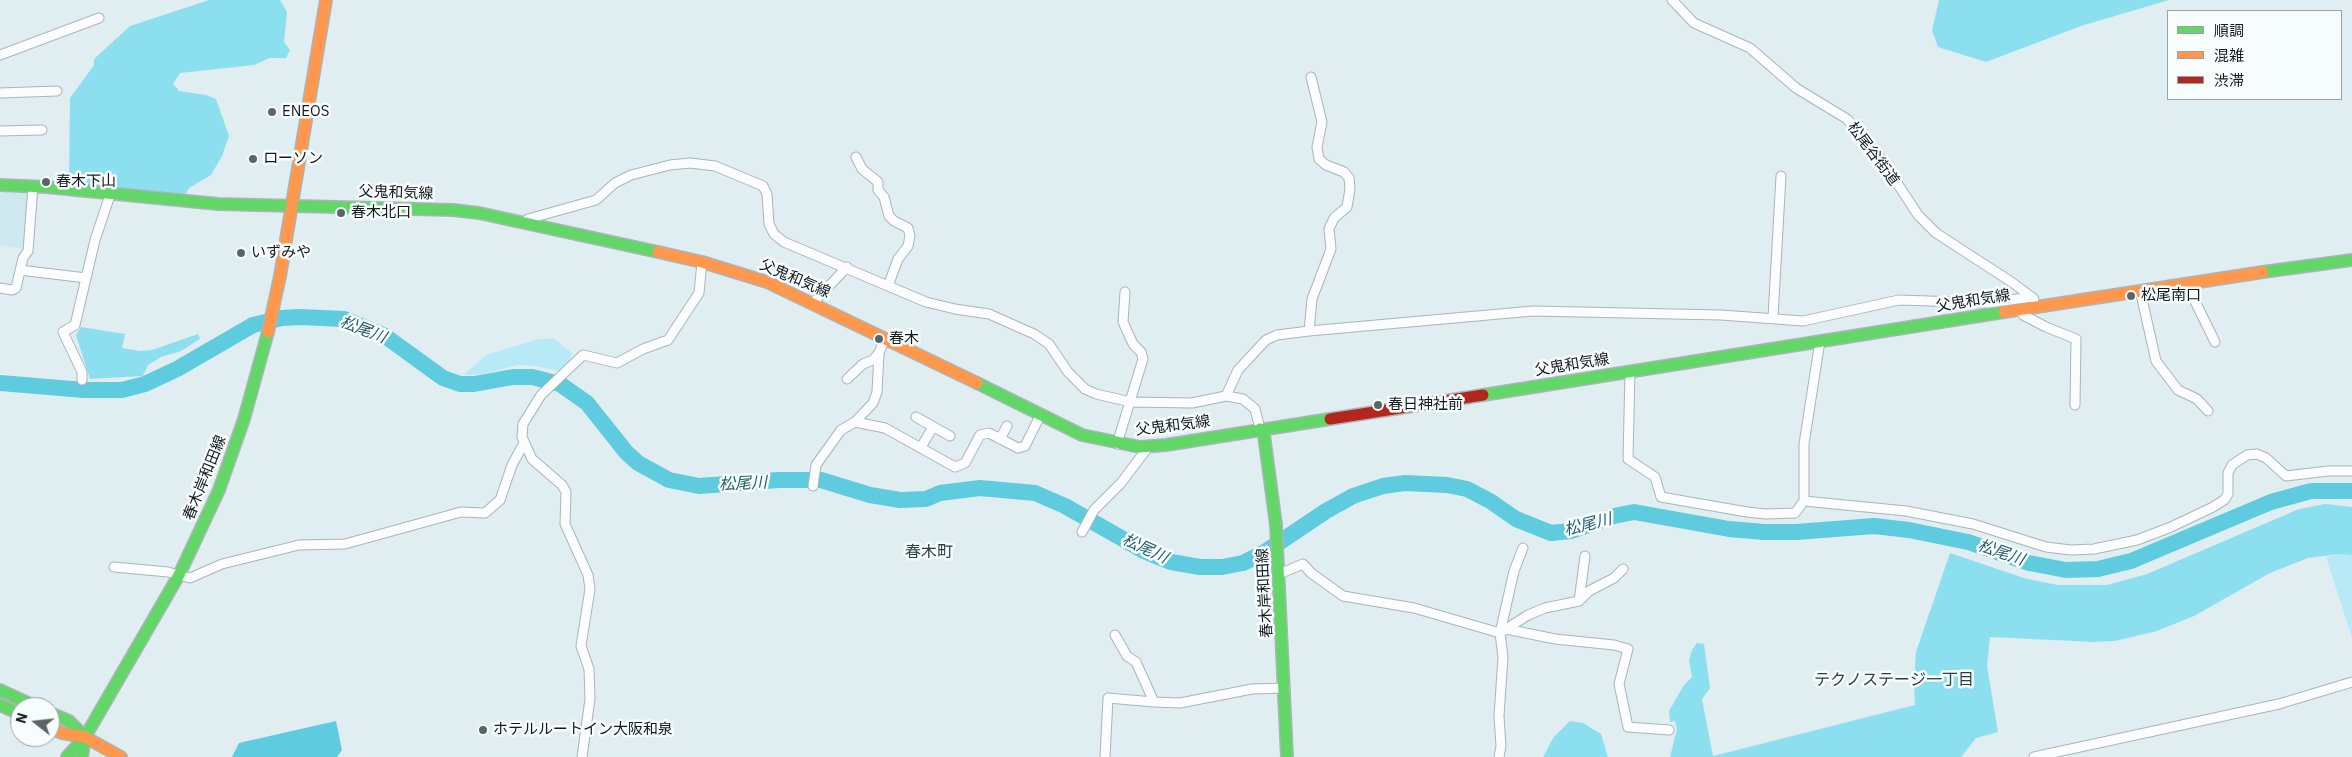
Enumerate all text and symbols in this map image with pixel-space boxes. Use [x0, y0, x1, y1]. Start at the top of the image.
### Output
legend [2167, 10, 2342, 100]
text: 順調 [2214, 21, 2244, 40]
text: 混雑 [2214, 46, 2244, 65]
text: 渋滞 [2214, 71, 2244, 90]
place label: ENEOS [282, 103, 329, 121]
marker: ENEOS [266, 106, 278, 118]
street label: 松尾谷街道 [1843, 119, 1903, 189]
place label: ローソン [263, 150, 323, 168]
marker: ローソン [247, 153, 259, 165]
place label: 春木下山 [56, 173, 116, 191]
marker: 春木下山 [40, 176, 52, 188]
street label: 父鬼和気線 [358, 183, 434, 203]
place label: 春木北口 [351, 204, 411, 222]
marker: 春木北口 [335, 207, 347, 219]
place label: いずみや [251, 244, 311, 262]
marker: いずみや [235, 247, 247, 259]
street label: 父鬼和気線 [757, 256, 833, 302]
street label: 父鬼和気線 [1935, 286, 2011, 316]
place label: 松尾南口 [2141, 287, 2201, 305]
marker: 松尾南口 [2125, 290, 2137, 302]
water label: 松尾川 [337, 312, 389, 348]
place label: 春木 [889, 330, 919, 348]
marker: 春木 [873, 333, 885, 345]
street label: 父鬼和気線 [1534, 350, 1610, 380]
place label: 春日神社前 [1388, 396, 1463, 414]
marker: 春日神社前 [1372, 399, 1384, 411]
street label: 父鬼和気線 [1135, 412, 1211, 440]
street label: 春木岸和田線 [180, 433, 230, 523]
water label: 松尾川 [719, 473, 767, 495]
water label: 松尾川 [1562, 510, 1614, 540]
water label: 松尾川 [1119, 530, 1171, 568]
water label: 松尾川 [1975, 536, 2027, 570]
district label: 春木町 [905, 542, 953, 562]
street label: 春木岸和田線 [1254, 548, 1276, 638]
district label: テクノステージ一丁目 [1814, 670, 1974, 690]
north arrow [10, 697, 60, 747]
text: N [11, 711, 32, 726]
place label: ホテルルートイン大阪和泉 [493, 721, 673, 739]
marker: ホテルルートイン大阪和泉 [477, 724, 489, 736]

